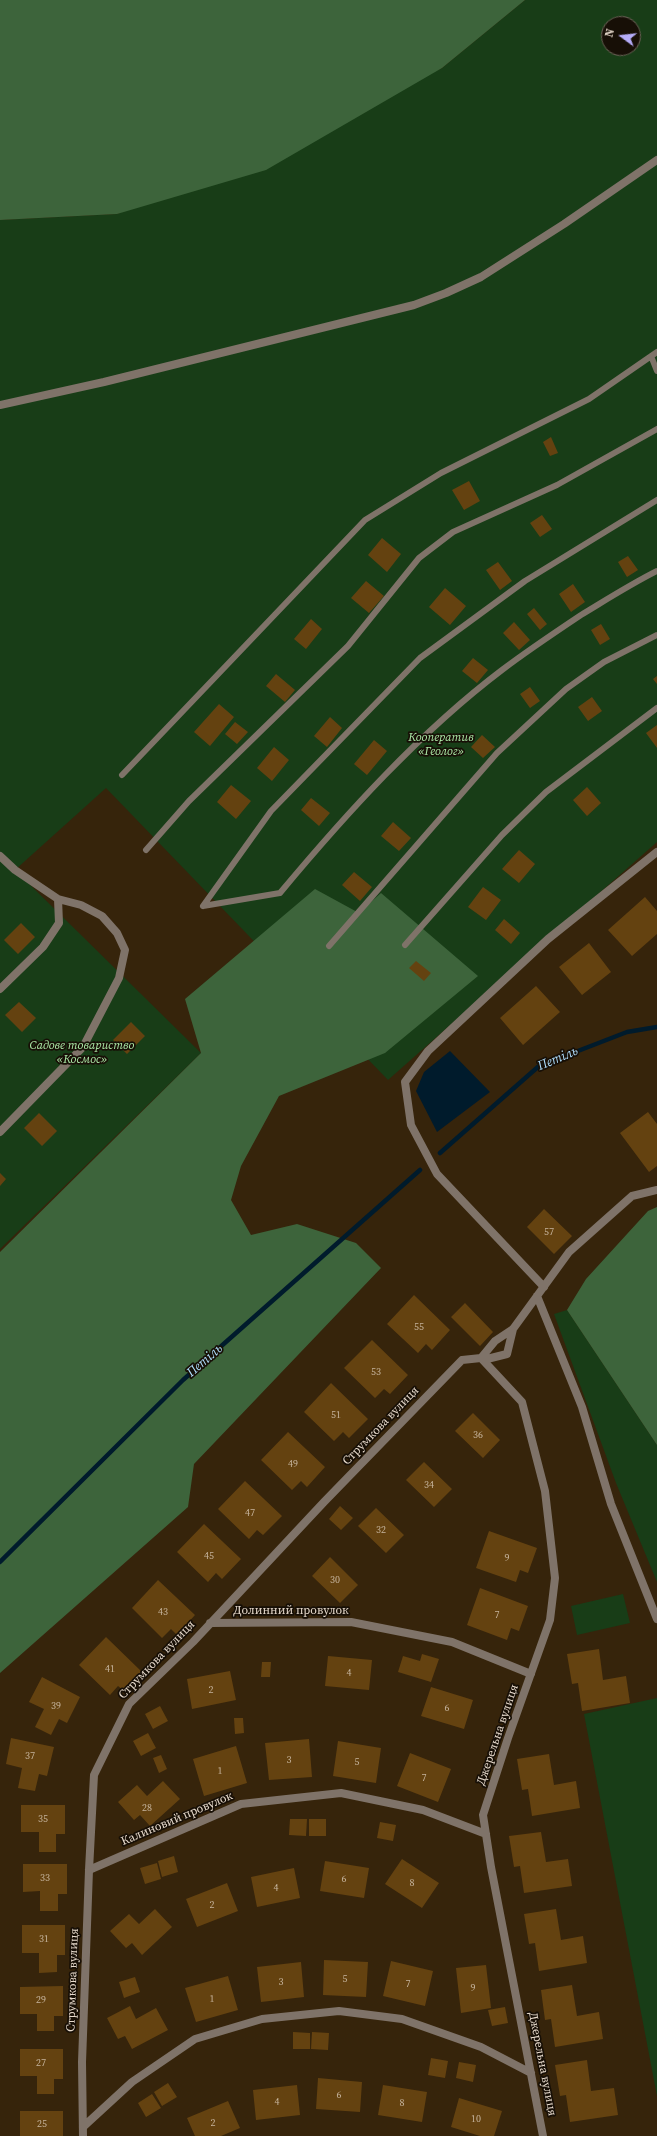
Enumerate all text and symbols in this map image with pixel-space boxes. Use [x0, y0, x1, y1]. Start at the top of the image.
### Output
north arrow [601, 16, 641, 56]
text: N [602, 27, 618, 39]
park label: Кооператив «Геолог» [408, 731, 474, 759]
park label: Садове товариство «Космос» [30, 1039, 134, 1067]
water label: Петіль [536, 1044, 580, 1074]
house number: 57 [544, 1226, 554, 1238]
house number: 55 [414, 1321, 424, 1333]
water label: Петіль [184, 1341, 226, 1381]
house number: 53 [371, 1366, 381, 1378]
street label: Струмкова вулиця [340, 1384, 422, 1468]
house number: 51 [331, 1409, 341, 1421]
house number: 36 [473, 1429, 483, 1441]
house number: 49 [288, 1458, 298, 1470]
house number: 34 [424, 1479, 434, 1491]
house number: 47 [245, 1507, 255, 1519]
house number: 32 [376, 1524, 386, 1536]
house number: 45 [204, 1550, 214, 1562]
house number: 9 [505, 1552, 509, 1564]
house number: 30 [330, 1574, 340, 1586]
street label: Долинний провулок [233, 1604, 349, 1618]
house number: 43 [158, 1606, 168, 1618]
house number: 7 [495, 1609, 499, 1621]
street label: Струмкова вулиця [116, 1618, 198, 1702]
house number: 41 [105, 1663, 115, 1675]
house number: 4 [347, 1667, 351, 1679]
street label: Джерельна вулиця [474, 1683, 522, 1787]
house number: 2 [209, 1684, 213, 1696]
house number: 39 [51, 1700, 61, 1712]
house number: 6 [445, 1702, 449, 1714]
house number: 37 [25, 1750, 35, 1762]
house number: 3 [287, 1754, 291, 1766]
house number: 5 [355, 1756, 359, 1768]
house number: 1 [218, 1765, 222, 1777]
house number: 7 [422, 1772, 426, 1784]
street label: Калиновий провулок [119, 1789, 235, 1849]
house number: 28 [142, 1802, 152, 1814]
house number: 35 [38, 1813, 48, 1825]
house number: 33 [40, 1872, 50, 1884]
house number: 6 [342, 1873, 346, 1885]
house number: 8 [410, 1877, 414, 1889]
house number: 4 [274, 1882, 278, 1894]
house number: 2 [210, 1899, 214, 1911]
street label: Струмкова вулиця [64, 1928, 82, 2032]
house number: 31 [39, 1933, 49, 1945]
house number: 5 [343, 1973, 347, 1985]
house number: 3 [279, 1976, 283, 1988]
house number: 7 [406, 1978, 410, 1990]
house number: 9 [471, 1982, 475, 1994]
house number: 1 [210, 1993, 214, 2005]
house number: 29 [36, 1994, 46, 2006]
street label: Джерельна вулиця [525, 2011, 559, 2117]
house number: 27 [36, 2057, 46, 2069]
house number: 6 [337, 2089, 341, 2101]
house number: 4 [275, 2096, 279, 2108]
house number: 8 [400, 2097, 404, 2109]
house number: 10 [471, 2113, 481, 2125]
house number: 2 [211, 2117, 215, 2129]
house number: 25 [37, 2118, 47, 2130]

